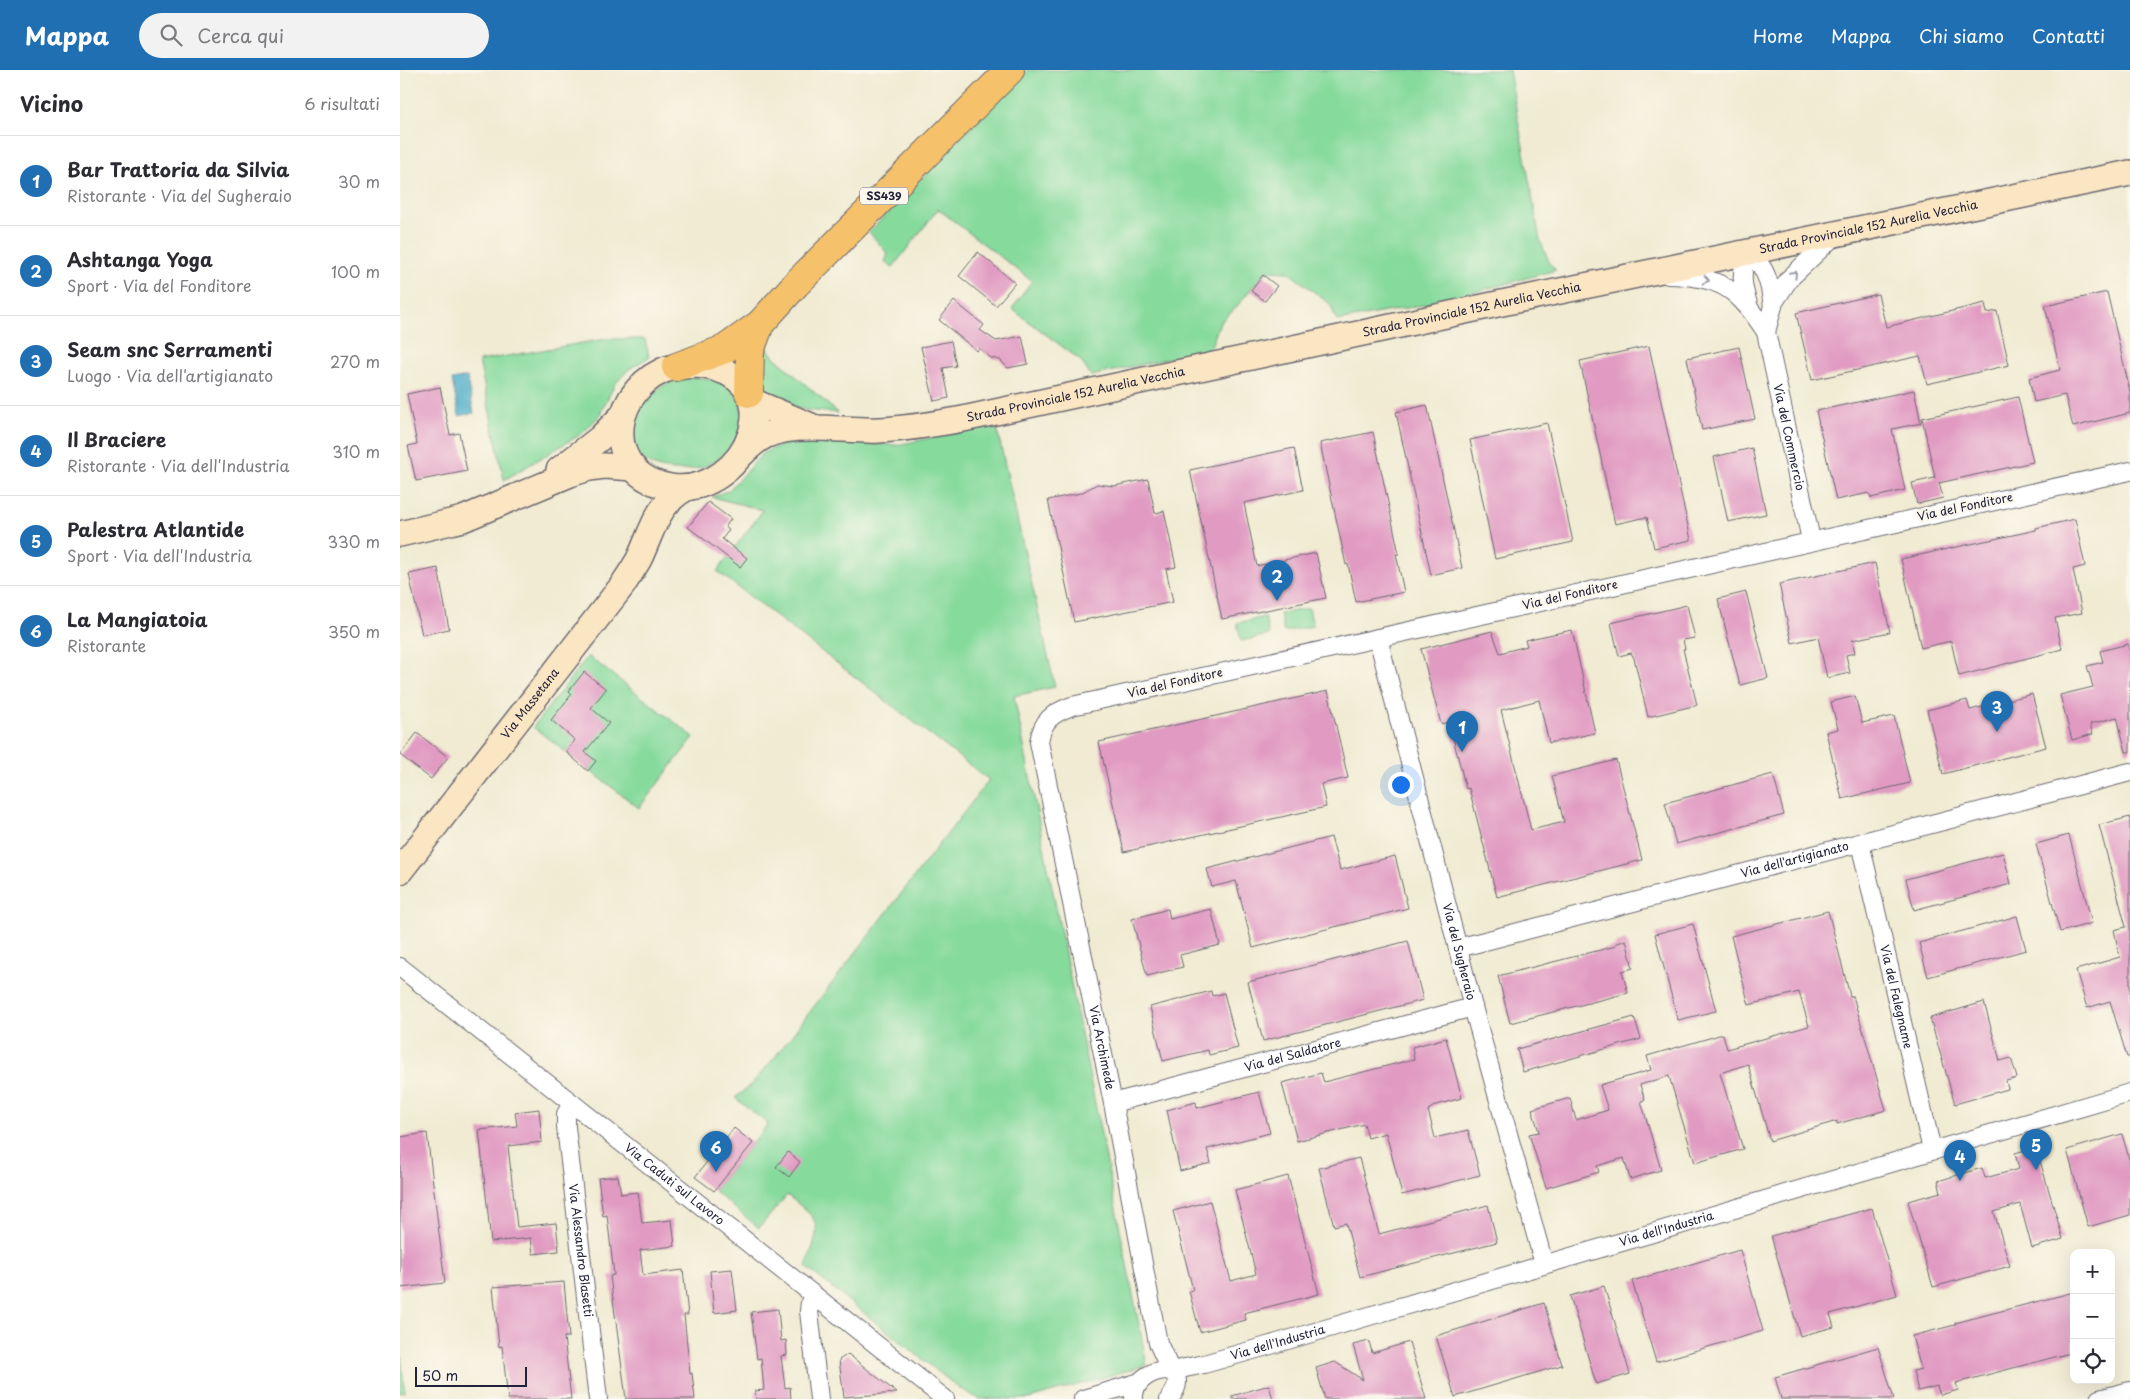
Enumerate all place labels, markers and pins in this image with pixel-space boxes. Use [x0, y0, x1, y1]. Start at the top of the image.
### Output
pin: 2 [1261, 560, 1293, 601]
pin: 3 [1981, 691, 2013, 732]
pin: 1 [1446, 711, 1478, 752]
pin: 5 [2020, 1129, 2052, 1170]
pin: 6 [700, 1131, 732, 1172]
pin: 4 [1944, 1140, 1976, 1181]

